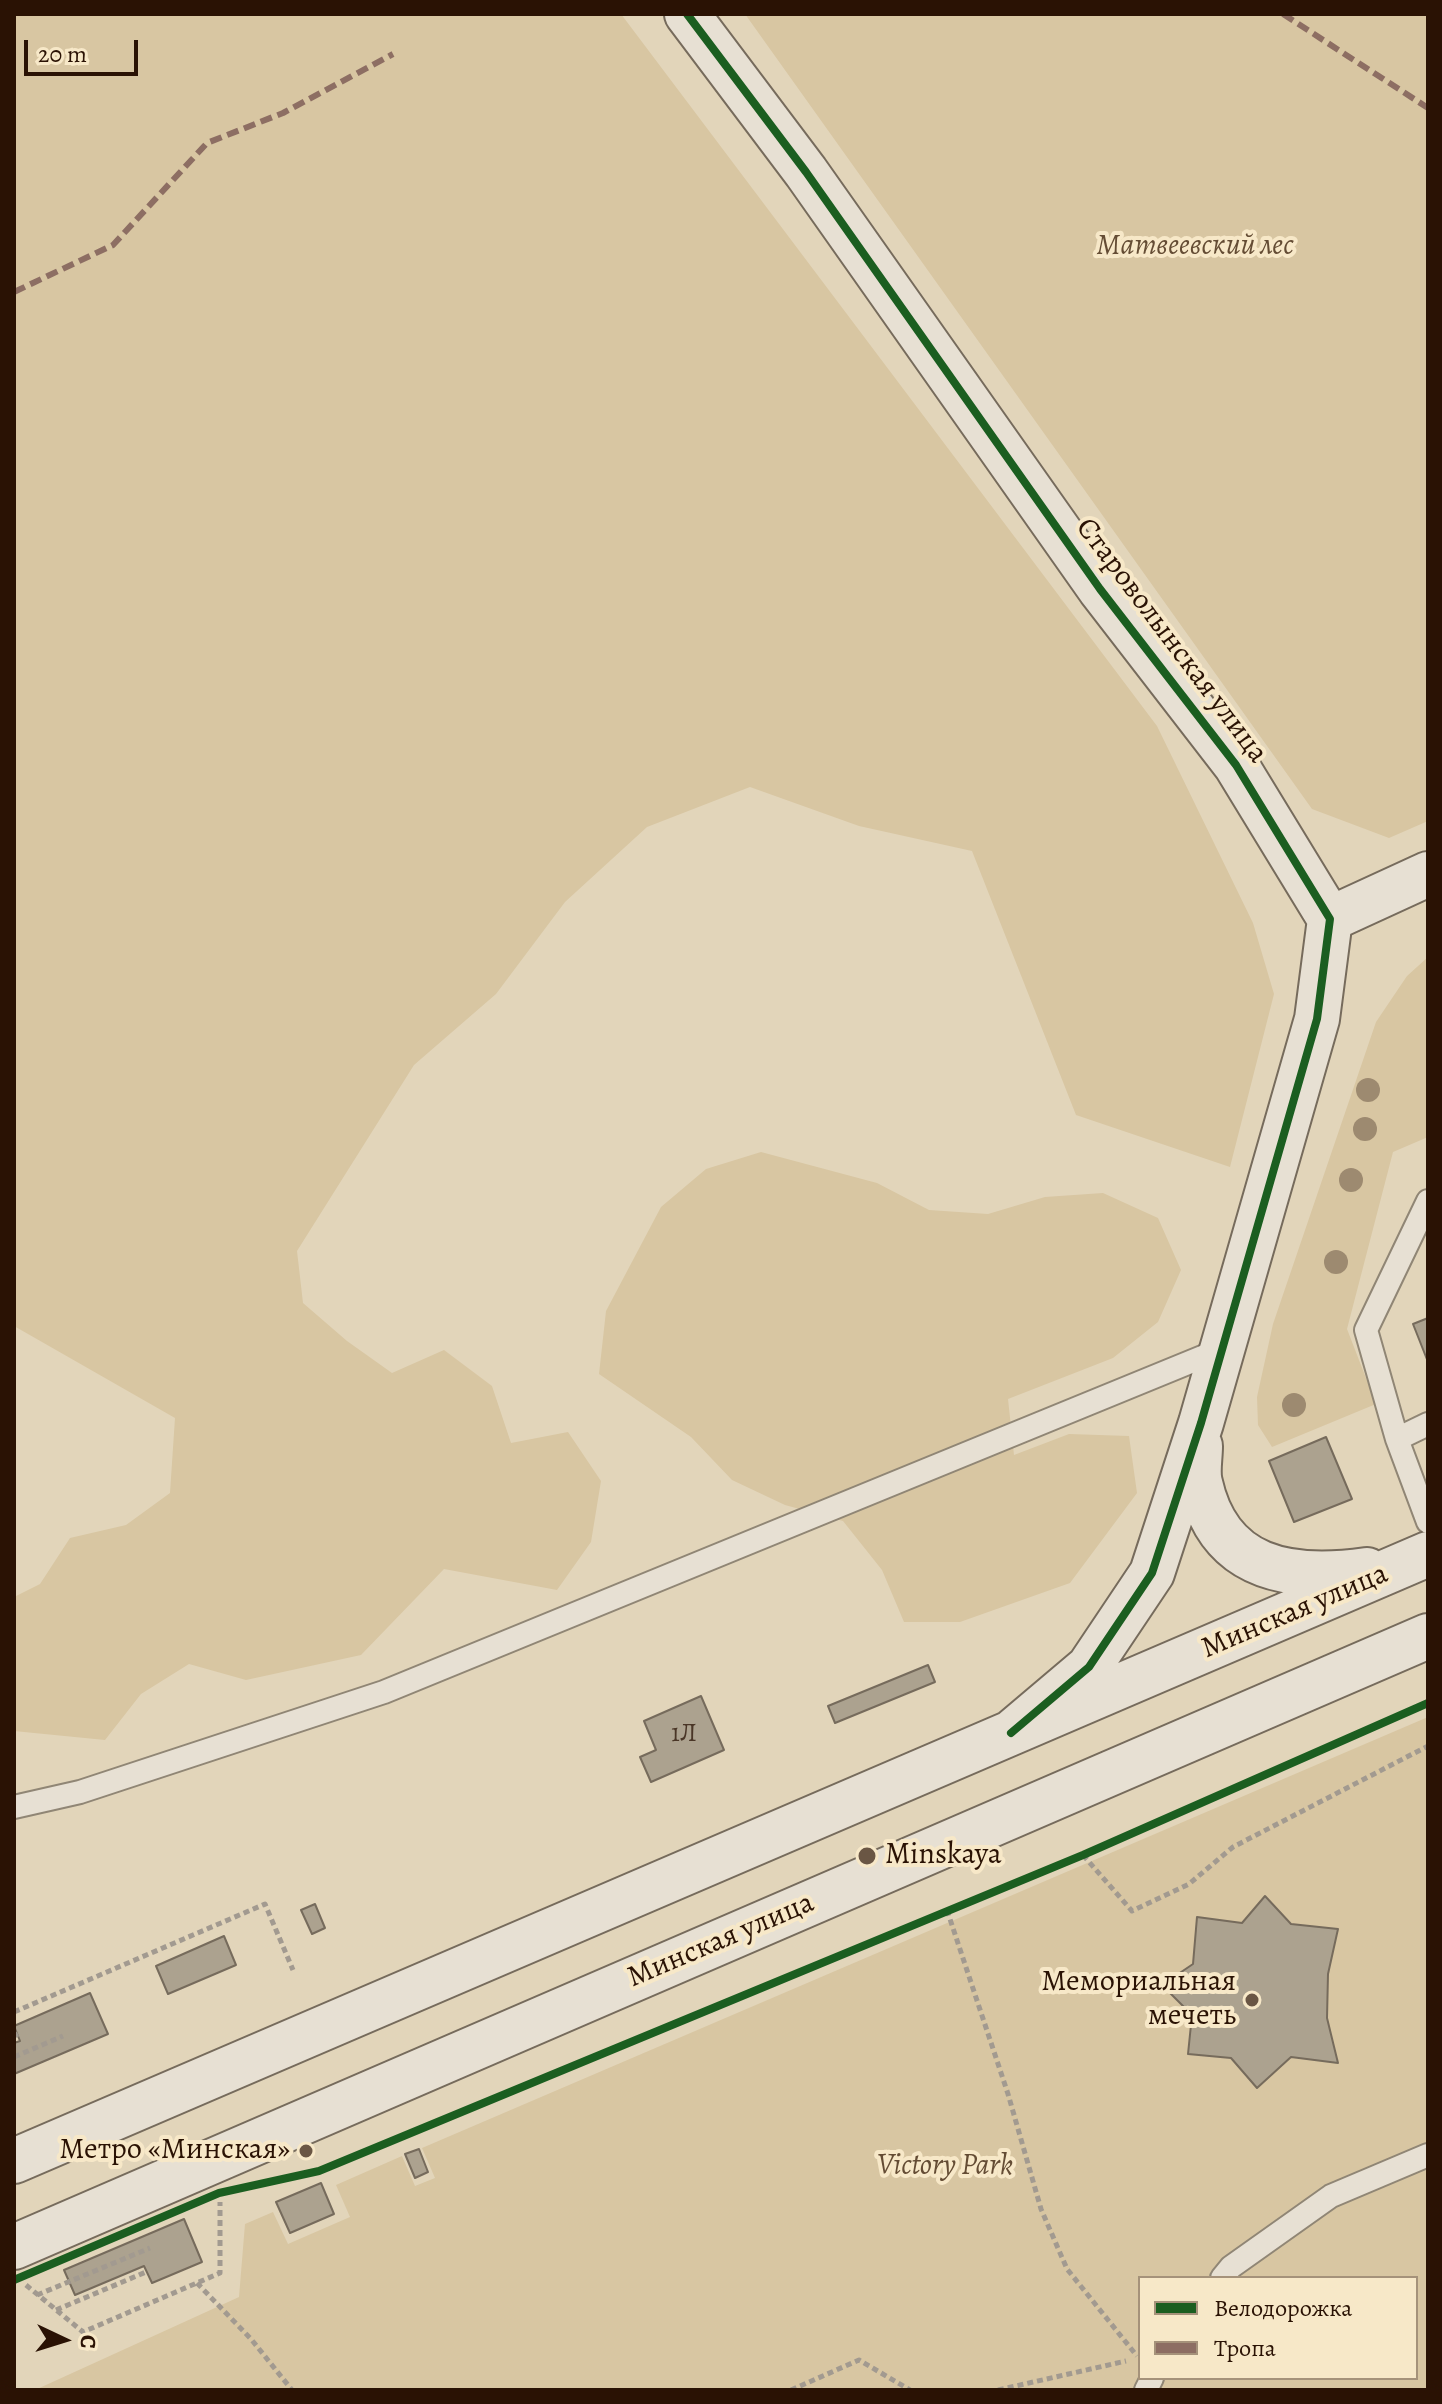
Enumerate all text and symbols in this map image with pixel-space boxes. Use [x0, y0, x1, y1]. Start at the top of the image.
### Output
scale bar [28, 24, 142, 74]
text: 20 m [38, 38, 87, 70]
park label: Матвеевский лес [1096, 229, 1294, 265]
street label: Староволынская улица [1067, 511, 1275, 771]
street label: Минская улица [1196, 1557, 1394, 1667]
house number: 1Л [671, 1719, 697, 1751]
place label: Minskaya [885, 1838, 1002, 1874]
marker: Minskaya [856, 1845, 878, 1867]
street label: Минская улица [622, 1886, 820, 1996]
place label: Мемориальная мечеть [1041, 1965, 1236, 2036]
marker: Мемориальная мечеть [1243, 1991, 1261, 2009]
place label: Метро «Минская» [59, 2133, 290, 2169]
marker: Метро «Минская» [297, 2142, 315, 2160]
park label: Victory Park [877, 2149, 1013, 2185]
legend [1138, 2276, 1418, 2380]
text: Велодорожка [1214, 2292, 1352, 2324]
north arrow [24, 2300, 104, 2380]
text: Тропа [1214, 2332, 1276, 2364]
text: С [73, 2334, 103, 2349]

